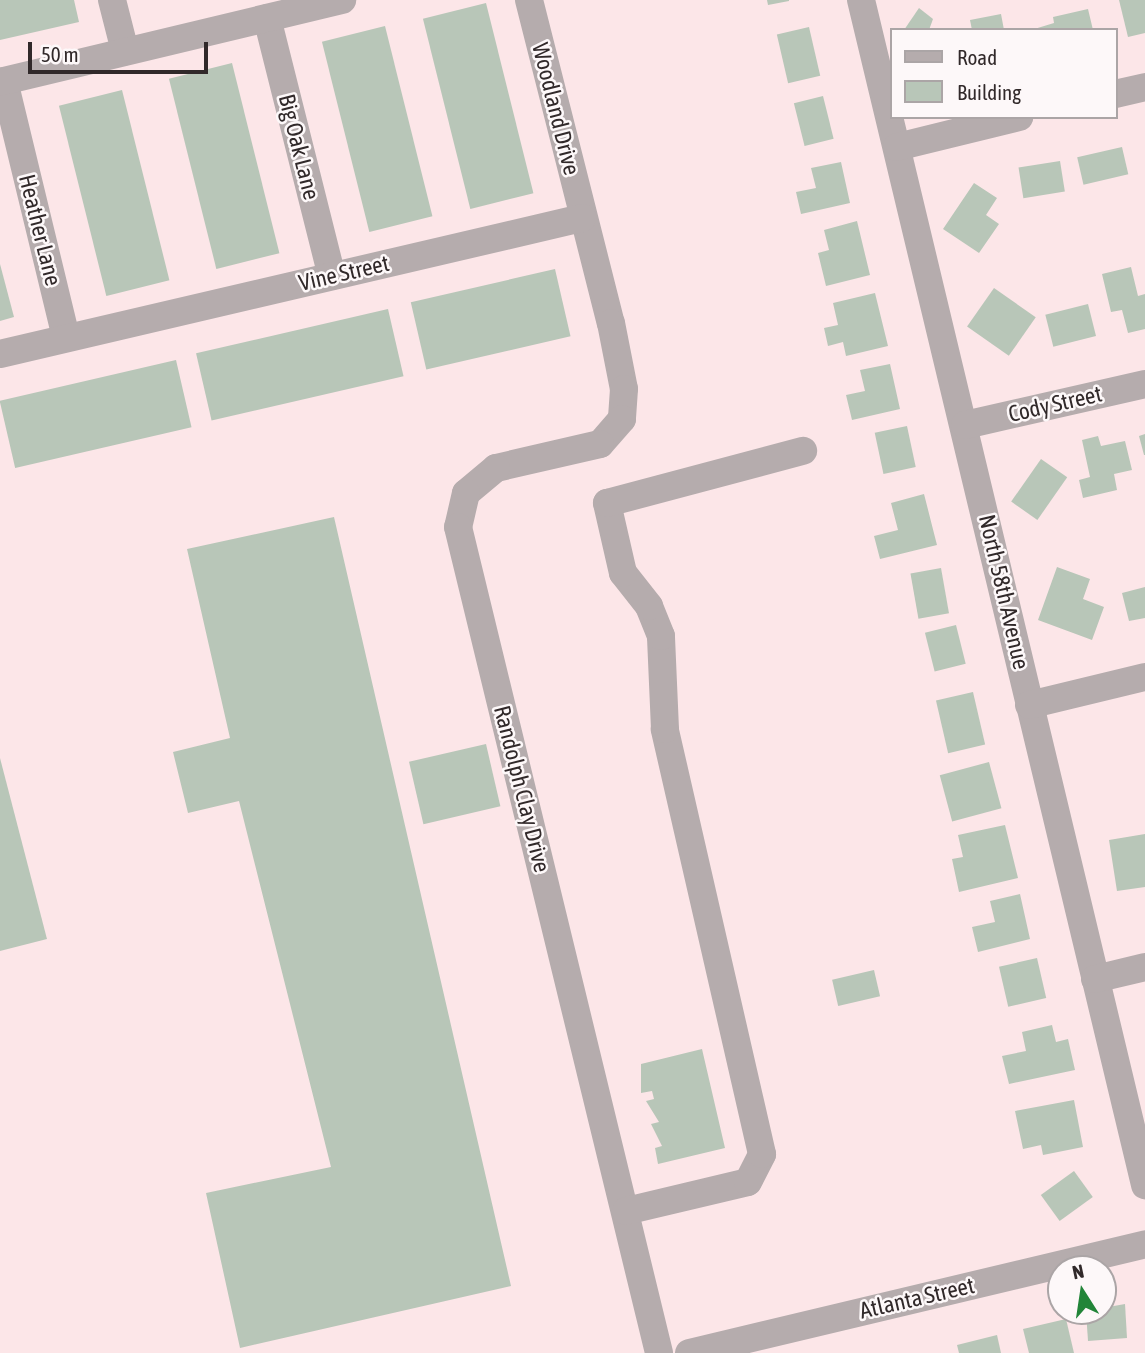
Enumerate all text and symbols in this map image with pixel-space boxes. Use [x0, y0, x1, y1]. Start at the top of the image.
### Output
scale bar [32, 28, 212, 72]
legend [890, 28, 1117, 119]
street label: Woodland Drive [526, 40, 586, 178]
text: 50 m [41, 42, 79, 66]
text: Road [957, 45, 997, 69]
text: Building [957, 80, 1021, 104]
street label: Big Oak Lane [273, 91, 325, 203]
street label: Heather Lane [13, 171, 67, 289]
street label: Vine Street [296, 249, 392, 297]
street label: Cody Street [1006, 380, 1104, 428]
street label: North 58th Avenue [973, 512, 1035, 672]
street label: Randolph Clay Drive [488, 703, 556, 875]
north arrow [1047, 1255, 1117, 1325]
text: N [1070, 1259, 1086, 1283]
street label: Atlanta Street [857, 1271, 977, 1325]

